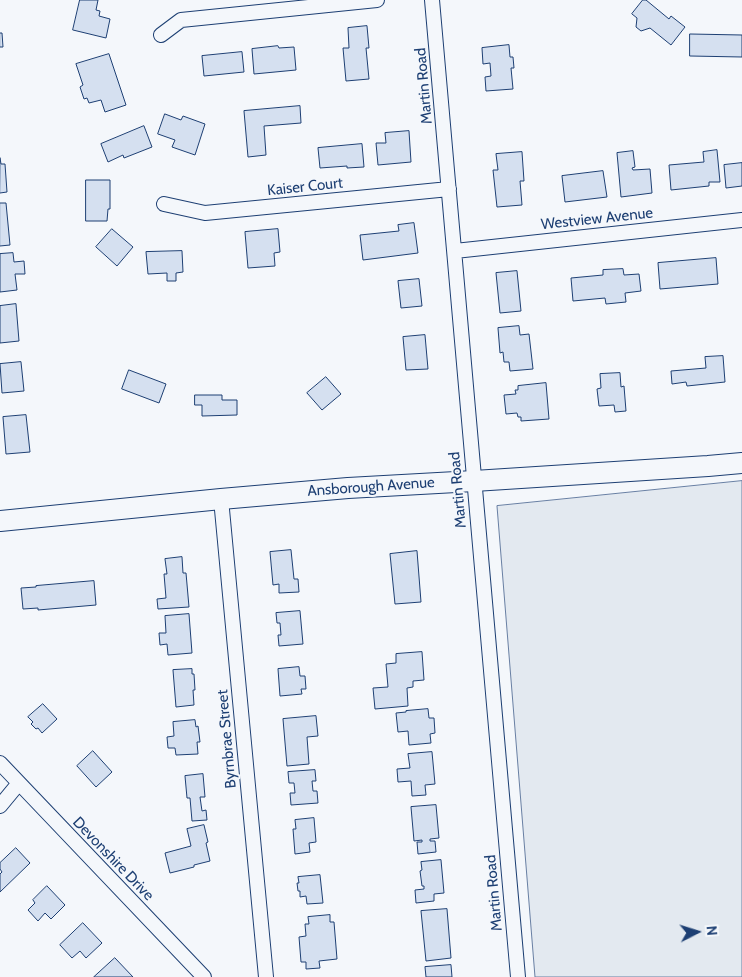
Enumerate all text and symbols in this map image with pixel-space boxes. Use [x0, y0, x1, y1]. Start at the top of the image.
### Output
street label: Martin Road [412, 47, 436, 125]
street label: Kaiser Court [266, 174, 344, 200]
street label: Westview Avenue [540, 204, 654, 234]
street label: Martin Road [446, 451, 470, 529]
street label: Ansborough Avenue [307, 474, 435, 500]
street label: Byrnbrae Street [214, 689, 240, 789]
street label: Devonshire Drive [69, 814, 157, 904]
street label: Martin Road [482, 854, 506, 932]
north arrow [672, 907, 722, 957]
text: N [703, 925, 721, 936]

